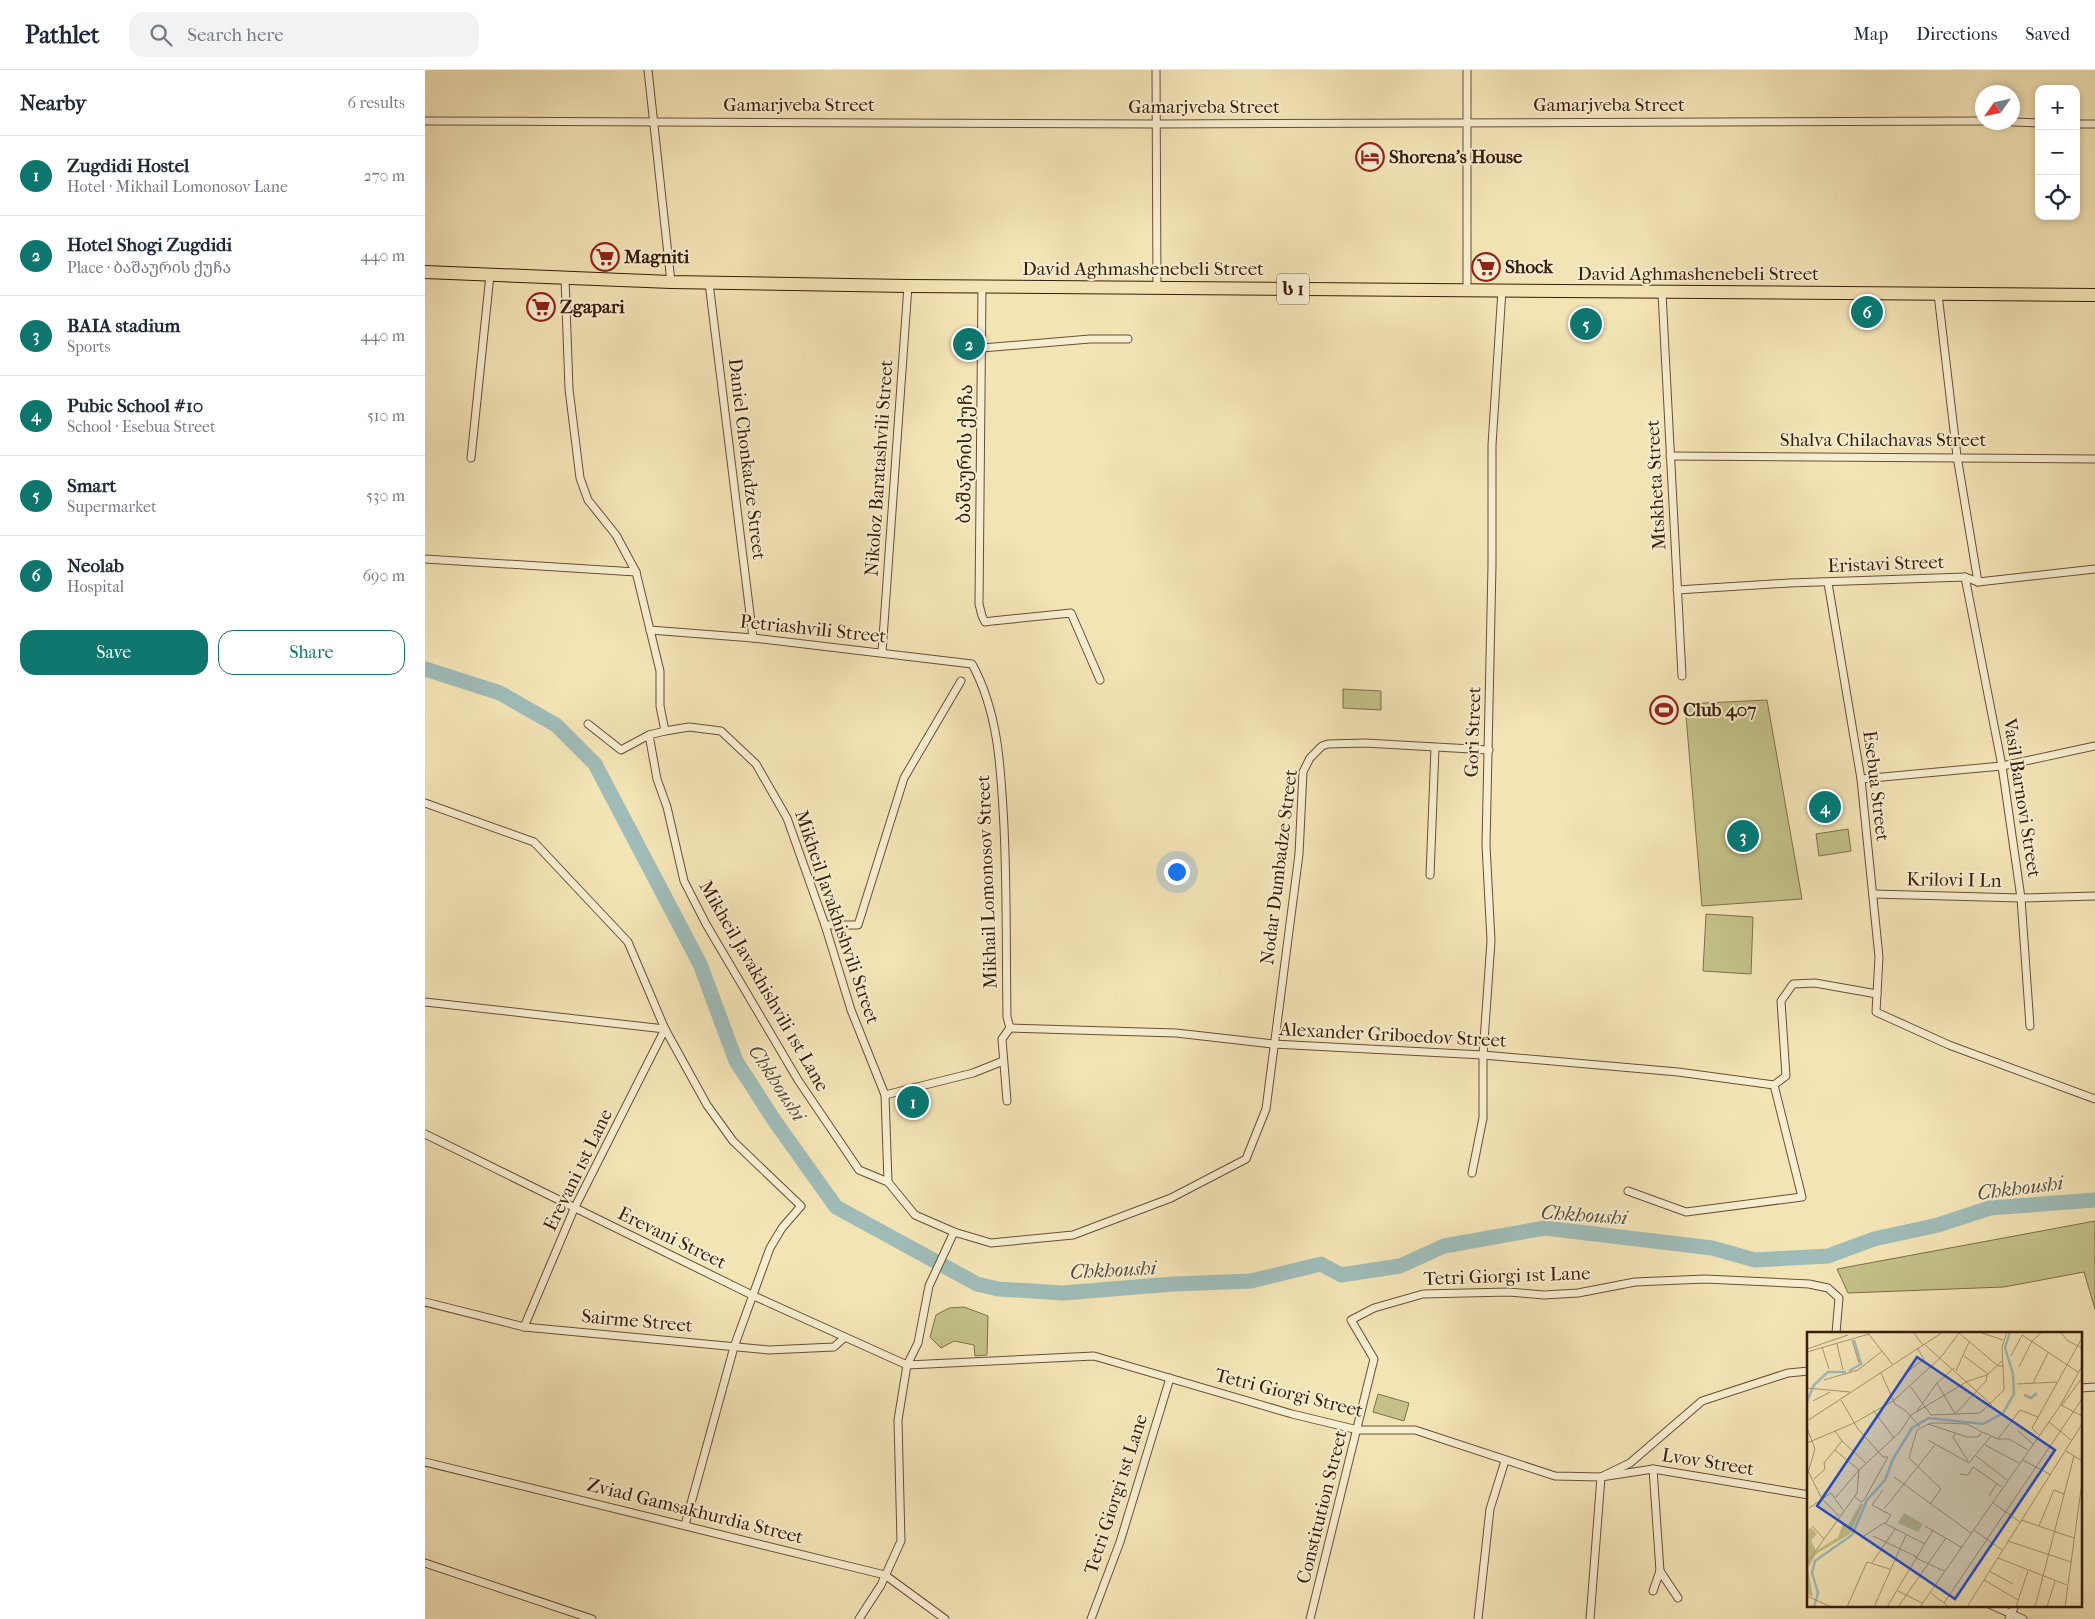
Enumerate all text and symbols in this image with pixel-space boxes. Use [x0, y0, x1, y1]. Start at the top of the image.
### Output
search box [129, 12, 479, 57]
text: Pathlet [25, 21, 99, 49]
icon: search [147, 21, 175, 49]
text: Search here [187, 24, 284, 46]
text: Map [1854, 24, 1888, 45]
text: Directions [1916, 24, 1997, 45]
text: Saved [2025, 24, 2070, 45]
north arrow [1975, 85, 2020, 130]
map controls [2035, 85, 2080, 220]
button: + [2035, 85, 2080, 130]
text: Nearby [20, 91, 86, 115]
text: 6 results [347, 93, 405, 112]
street label: Gamarjveba Street [723, 94, 875, 116]
street label: Gamarjveba Street [1533, 94, 1685, 116]
street label: Gamarjveba Street [1128, 96, 1280, 118]
button: − [2035, 130, 2080, 175]
hotel icon: Shorena’s House [1355, 142, 1385, 172]
place label: Shorena’s House [1389, 146, 1523, 168]
text: Zugdidi Hostel [67, 155, 189, 177]
text: 1 [33, 166, 39, 185]
text: 270 m [364, 166, 405, 185]
button: locate [2035, 175, 2080, 220]
text: Hotel · Mikhail Lomonosov Lane [67, 177, 288, 196]
text: Hotel Shogi Zugdidi [67, 234, 232, 256]
supermarket icon: Magniti [590, 242, 620, 272]
text: 2 [32, 246, 40, 265]
text: 440 m [360, 246, 405, 265]
place label: Magniti [623, 246, 690, 268]
supermarket icon: Shock [1471, 252, 1501, 282]
place label: Shock [1505, 256, 1554, 278]
text: Place · ბაშაურის ქუჩა [67, 258, 231, 277]
street label: David Aghmashenebeli Street [1022, 258, 1264, 280]
street label: David Aghmashenebeli Street [1577, 263, 1819, 285]
road number: ს 1 [1277, 273, 1309, 304]
supermarket icon: Zgapari [526, 292, 556, 322]
pin: 6 [1851, 293, 1883, 331]
place label: Zgapari [560, 296, 625, 318]
pin: 5 [1570, 305, 1602, 343]
text: BAIA stadium [67, 315, 180, 337]
pin: 2 [953, 325, 985, 363]
text: 3 [33, 326, 39, 345]
text: 440 m [360, 326, 405, 345]
text: Sports [67, 337, 110, 356]
street label: Daniel Chonkadze Street [724, 357, 770, 561]
street label: Nikoloz Baratashvili Street [860, 359, 898, 577]
street label: ბაშაურის ქუჩა [953, 384, 977, 524]
text: Pubic School #10 [67, 395, 203, 417]
text: 4 [31, 406, 41, 425]
text: 510 m [367, 406, 405, 425]
text: School · Esebua Street [67, 417, 216, 436]
street label: Mtskheta Street [1642, 419, 1670, 551]
street label: Shalva Chilachavas Street [1780, 429, 1986, 451]
text: Smart [67, 475, 116, 497]
text: 5 [33, 486, 39, 505]
text: 530 m [366, 486, 405, 505]
text: Supermarket [67, 497, 157, 516]
street label: Eristavi Street [1827, 551, 1945, 577]
text: Neolab [67, 555, 124, 577]
text: 6 [32, 566, 40, 585]
text: 690 m [362, 566, 405, 585]
text: Hospital [67, 577, 124, 596]
street label: Petriashvili Street [739, 610, 888, 648]
button: Save [20, 630, 208, 675]
button: Share [218, 630, 405, 675]
street label: Gori Street [1460, 686, 1486, 778]
sports icon: Club 407 [1649, 695, 1679, 725]
place label: Club 407 [1683, 699, 1756, 721]
street label: Vasil Barnovi Street [1998, 716, 2045, 879]
street label: Esebua Street [1858, 729, 1894, 843]
street label: Nodar Dumbadze Street [1256, 768, 1302, 966]
street label: Mikhail Lomonosov Street [972, 774, 1002, 989]
pin: 4 [1809, 788, 1841, 826]
street label: Mikheil Javakhishvili Street [790, 807, 884, 1027]
pin: 3 [1727, 817, 1759, 855]
your location [1164, 859, 1190, 885]
street label: Krilovi I Ln [1906, 868, 2002, 892]
street label: Mikheil Javakhishvili 1st Lane [695, 877, 833, 1095]
street label: Alexander Griboedov Street [1278, 1018, 1507, 1052]
water label: Chkhoushi [744, 1040, 811, 1127]
pin: 1 [897, 1083, 929, 1121]
street label: Erevani 1st Lane [539, 1105, 617, 1235]
water label: Chkhoushi [1976, 1171, 2066, 1205]
water label: Chkhoushi [1540, 1201, 1629, 1230]
street label: Erevani Street [614, 1202, 730, 1274]
water label: Chkhoushi [1069, 1256, 1158, 1284]
street label: Tetri Giorgi 1st Lane [1423, 1262, 1591, 1290]
street label: Sairme Street [580, 1305, 694, 1337]
inset map [1807, 1332, 2083, 1606]
street label: Tetri Giorgi Street [1213, 1364, 1365, 1422]
street label: Tetri Giorgi 1st Lane [1080, 1411, 1152, 1577]
street label: Constitution Street [1292, 1428, 1352, 1586]
street label: Lvov Street [1660, 1444, 1756, 1480]
street label: Zviad Gamsakhurdia Street [584, 1473, 806, 1549]

